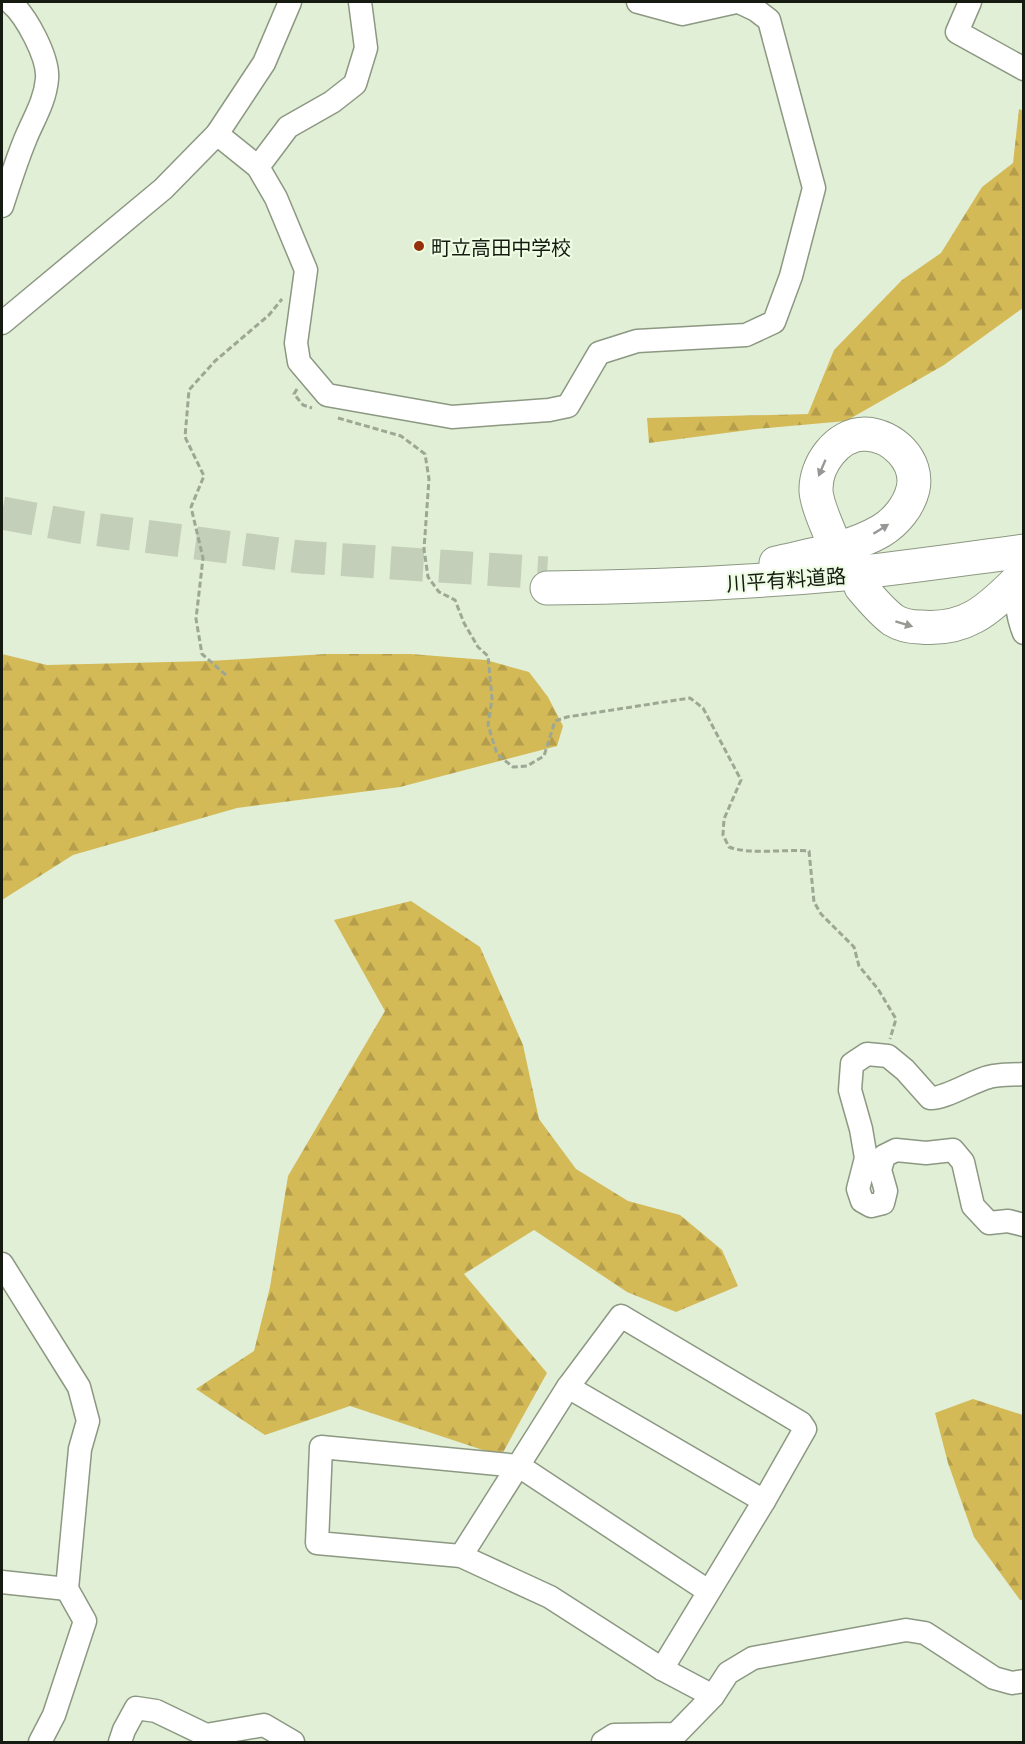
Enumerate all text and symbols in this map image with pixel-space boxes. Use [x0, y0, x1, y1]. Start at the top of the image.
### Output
place label: 町立高田中学校 [431, 231, 571, 261]
marker: 町立高田中学校 [412, 239, 426, 253]
one-way arrow [817, 460, 826, 477]
one-way arrow [873, 524, 889, 535]
street label: 川平有料道路 [725, 559, 847, 597]
one-way arrow [895, 620, 913, 629]

